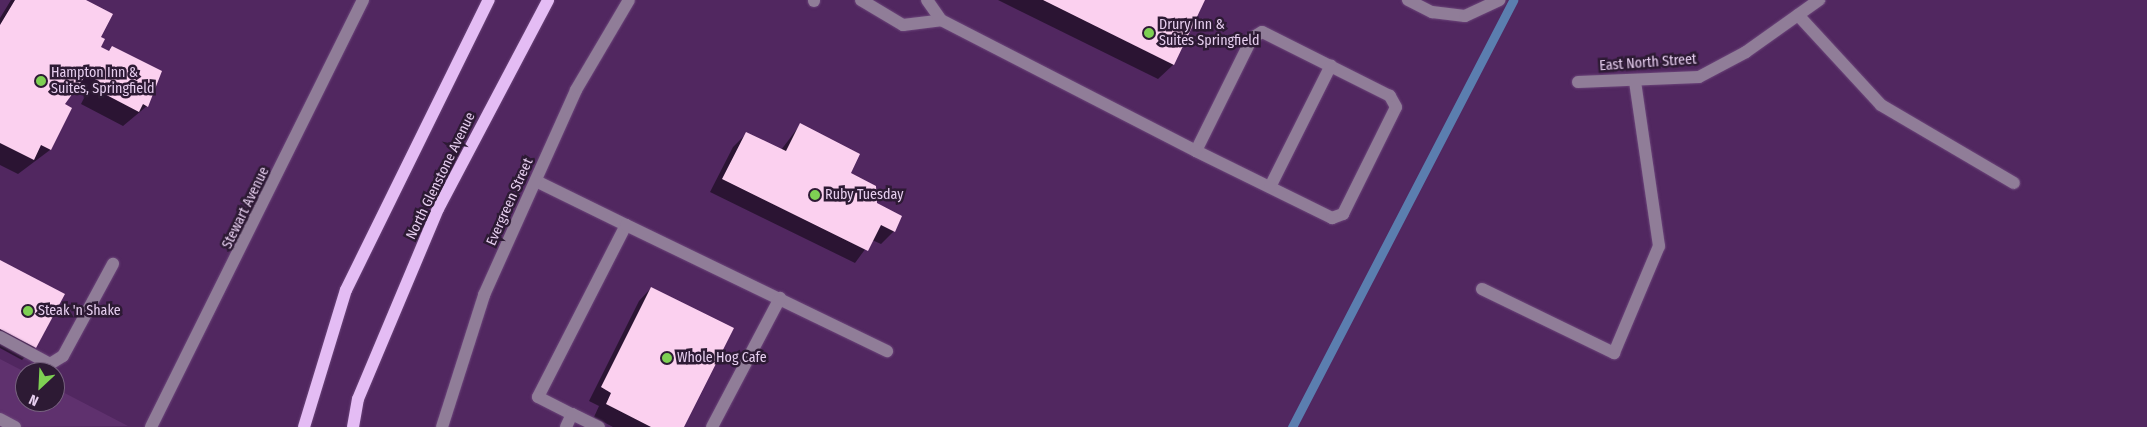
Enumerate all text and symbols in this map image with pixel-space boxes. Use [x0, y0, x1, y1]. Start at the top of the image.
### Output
place label: Drury Inn & Suites Springfield [1159, 17, 1259, 49]
marker: Drury Inn & Suites Springfield [1143, 27, 1155, 39]
street label: East North Street [1599, 51, 1697, 75]
place label: Hampton Inn & Suites, Springfield [51, 65, 154, 98]
marker: Hampton Inn & Suites, Springfield [35, 75, 47, 87]
street label: North Glenstone Avenue [403, 110, 479, 242]
street label: Evergreen Street [483, 156, 537, 248]
street label: Stewart Avenue [219, 164, 273, 252]
place label: Ruby Tuesday [825, 187, 903, 203]
marker: Ruby Tuesday [809, 189, 821, 201]
place label: Steak 'n Shake [38, 303, 121, 319]
marker: Steak 'n Shake [22, 305, 34, 317]
place label: Whole Hog Cafe [677, 350, 767, 366]
marker: Whole Hog Cafe [661, 352, 673, 364]
north arrow [15, 362, 65, 412]
text: N [26, 391, 41, 410]

